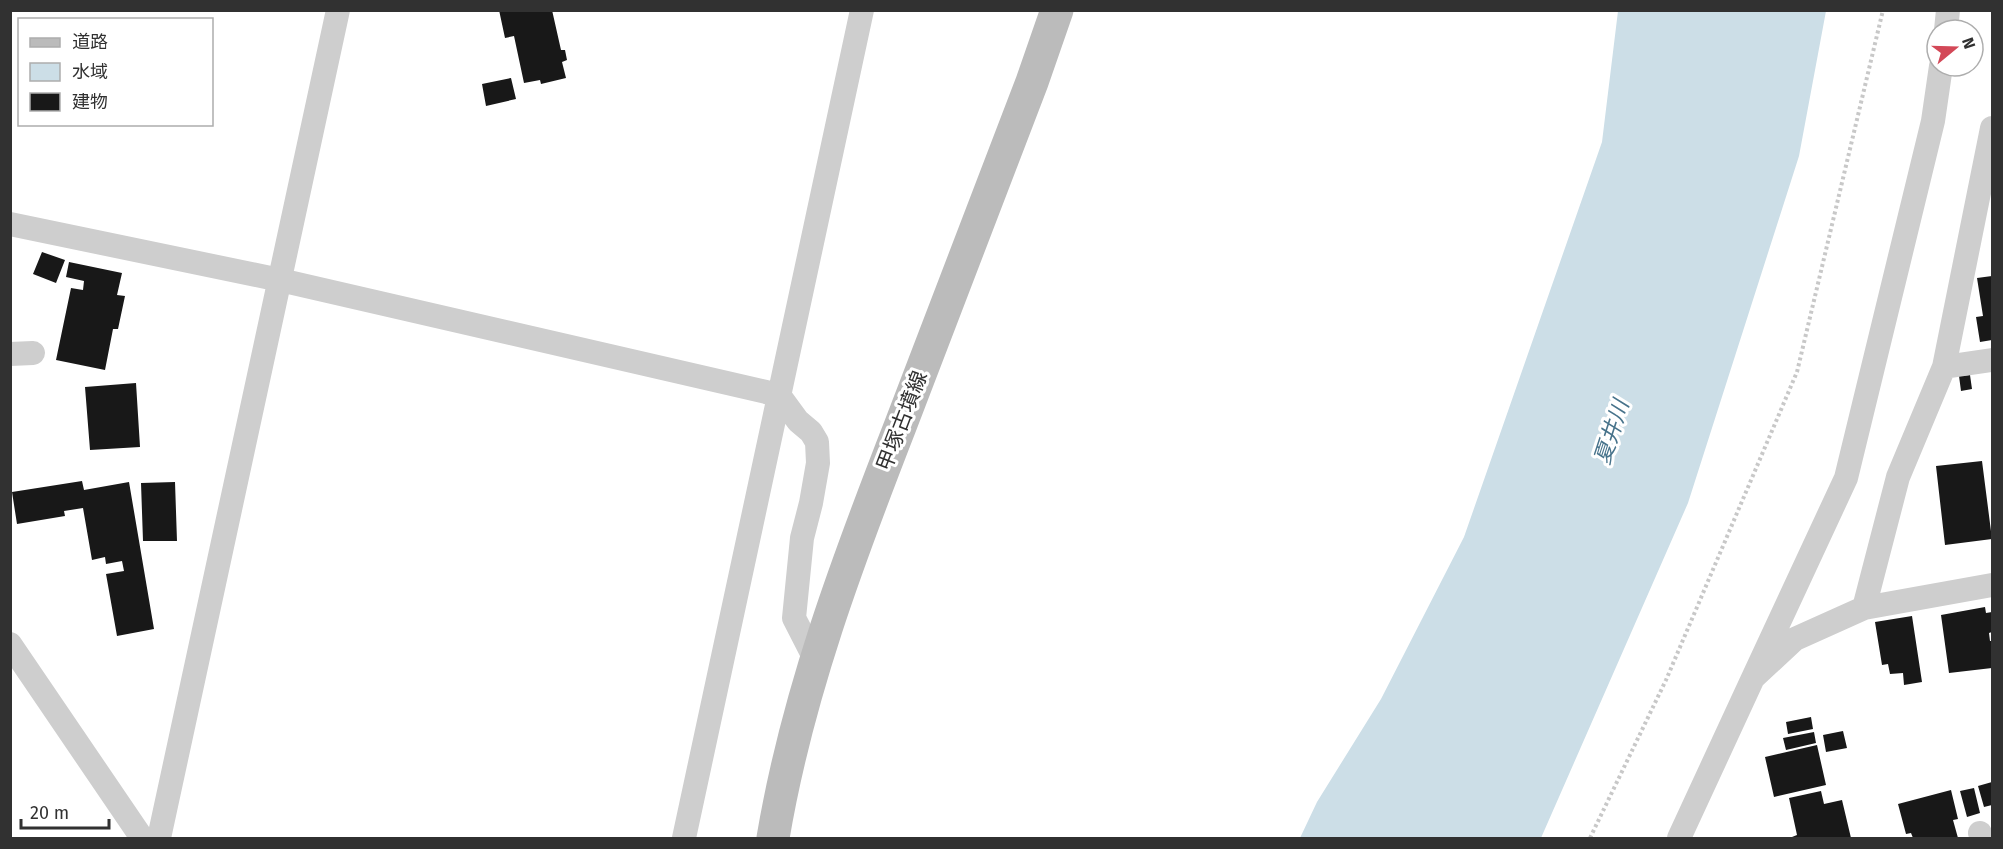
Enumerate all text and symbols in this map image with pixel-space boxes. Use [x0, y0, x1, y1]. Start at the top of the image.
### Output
legend [18, 18, 213, 126]
north arrow [1925, 18, 1985, 78]
text: 道路 [72, 31, 108, 53]
text: N [1958, 35, 1979, 51]
text: 水域 [72, 61, 108, 83]
text: 建物 [72, 91, 108, 113]
street label: 甲塚古墳線 [871, 367, 933, 475]
water label: 夏井川 [1588, 395, 1635, 468]
scale bar [21, 792, 110, 830]
text: 20 m [30, 802, 69, 824]

